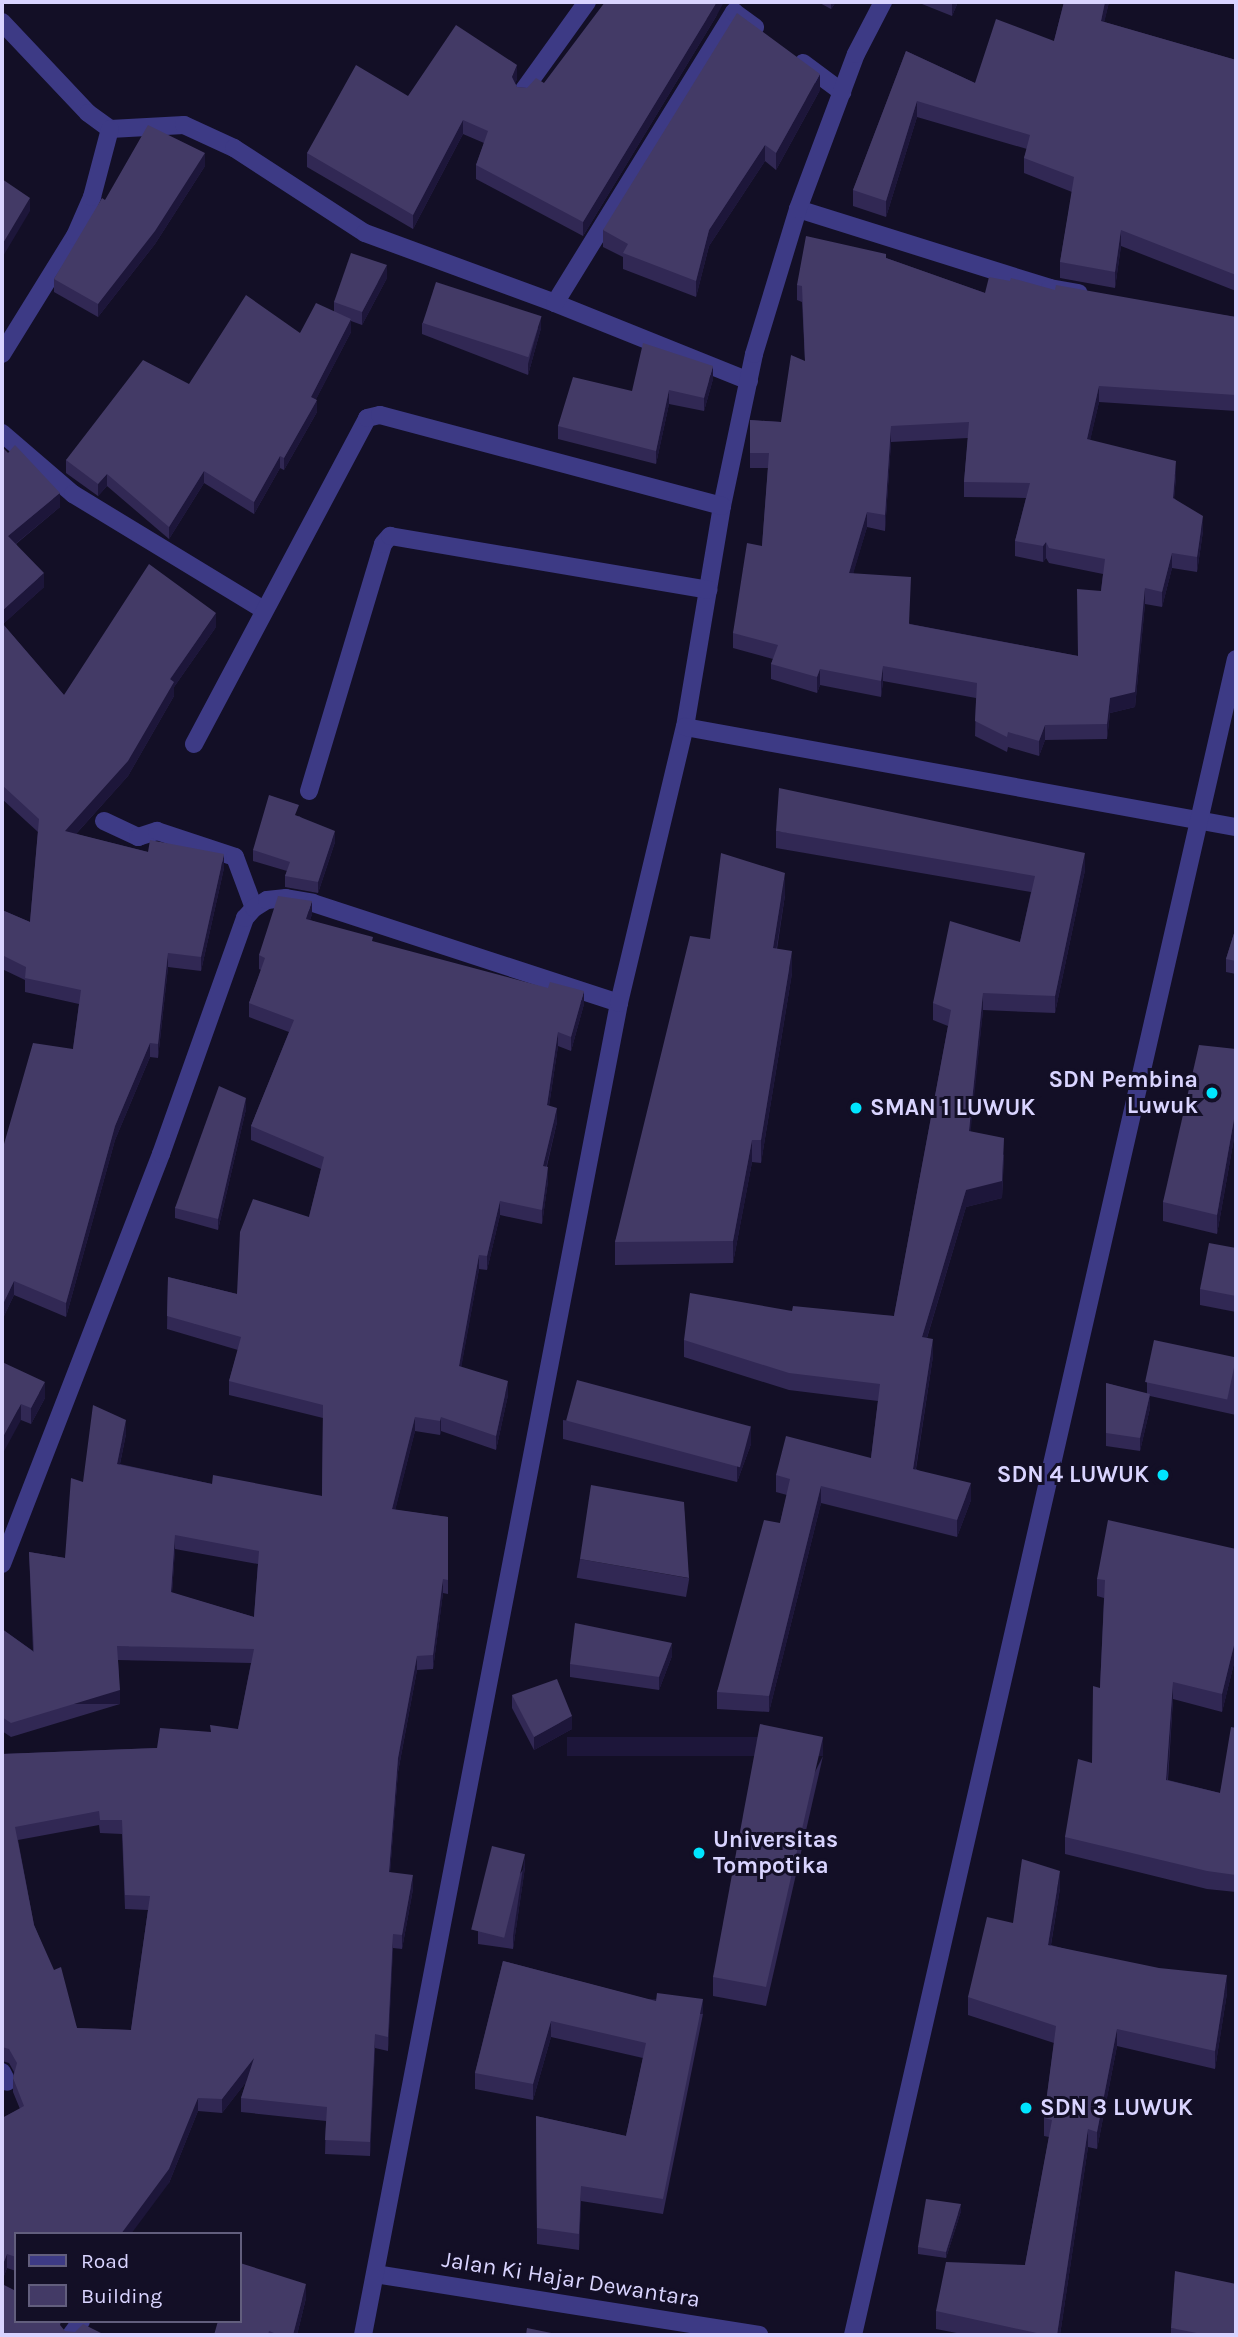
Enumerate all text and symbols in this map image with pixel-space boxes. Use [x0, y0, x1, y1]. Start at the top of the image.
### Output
place label: SDN Pembina Luwuk [1048, 1066, 1198, 1120]
marker: SDN Pembina Luwuk [1204, 1085, 1220, 1101]
place label: SMAN 1 LUWUK [870, 1094, 1035, 1122]
marker: SMAN 1 LUWUK [848, 1100, 864, 1116]
place label: SDN 4 LUWUK [997, 1461, 1149, 1489]
marker: SDN 4 LUWUK [1155, 1467, 1171, 1483]
place label: Universitas Tompotika [713, 1826, 838, 1880]
marker: Universitas Tompotika [691, 1845, 707, 1861]
place label: SDN 3 LUWUK [1040, 2094, 1193, 2122]
marker: SDN 3 LUWUK [1018, 2100, 1034, 2116]
legend [14, 2232, 242, 2323]
street label: Jalan Ki Hajar Dewantara [440, 2246, 702, 2314]
text: Road [81, 2249, 129, 2273]
text: Building [81, 2284, 162, 2308]

